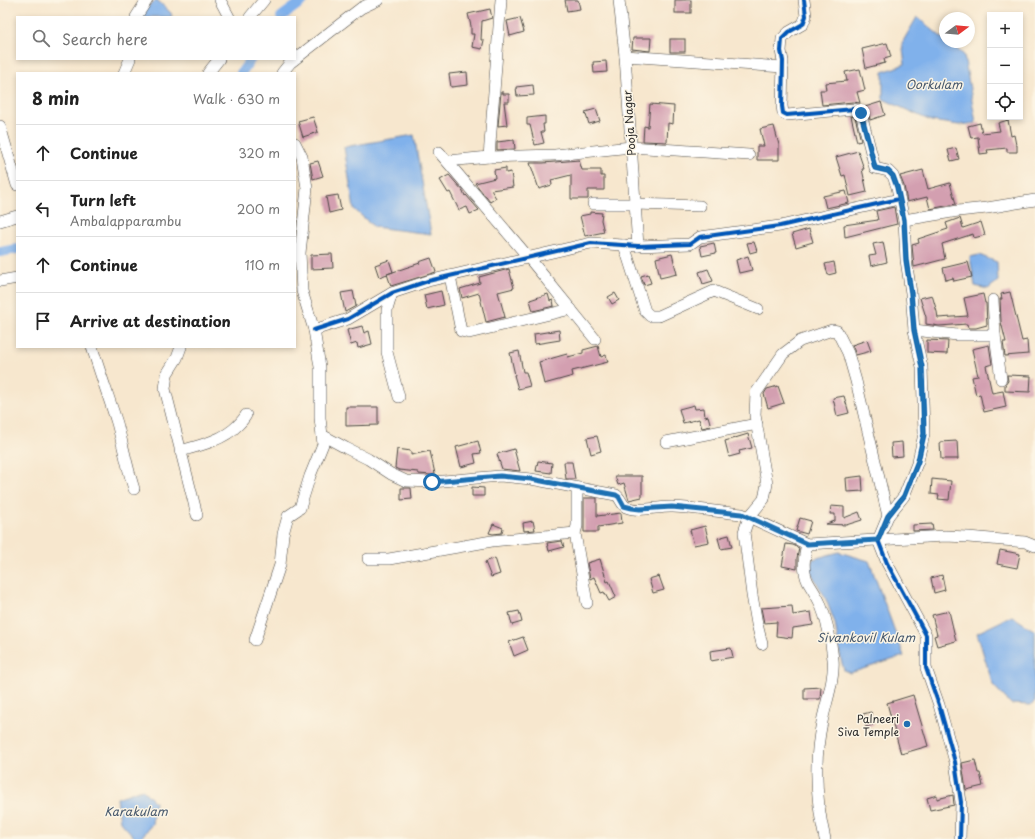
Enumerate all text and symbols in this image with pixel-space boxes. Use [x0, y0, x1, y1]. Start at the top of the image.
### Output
north arrow [939, 12, 975, 48]
map controls [987, 12, 1023, 120]
button: + [987, 12, 1023, 48]
search box [16, 16, 296, 60]
icon: search [30, 27, 52, 49]
text: Search here [62, 27, 148, 50]
button: − [987, 48, 1023, 84]
water label: Oorkulam [906, 75, 963, 93]
button: locate [987, 84, 1023, 120]
text: 8 min [32, 85, 80, 111]
text: Walk · 630 m [193, 89, 280, 108]
street label: Pooja Nagar [618, 90, 640, 156]
route end [852, 104, 870, 122]
text: Continue [70, 141, 138, 164]
icon: ahead [32, 142, 54, 164]
text: 320 m [238, 143, 280, 162]
text: Turn left [70, 188, 136, 211]
icon: left [32, 198, 54, 220]
text: 200 m [237, 199, 280, 218]
text: Ambalapparambu [70, 211, 181, 230]
text: Continue [70, 253, 138, 276]
icon: ahead [32, 254, 54, 276]
text: 110 m [245, 255, 280, 274]
text: Arrive at destination [70, 309, 231, 332]
icon: arrive [32, 310, 54, 332]
route start [423, 473, 441, 491]
water label: Sivankovil Kulam [817, 628, 916, 646]
place label: Palneeri Siva Temple [838, 710, 900, 740]
marker: Palneeri Siva Temple [902, 719, 912, 729]
water label: Karakulam [104, 802, 169, 820]

